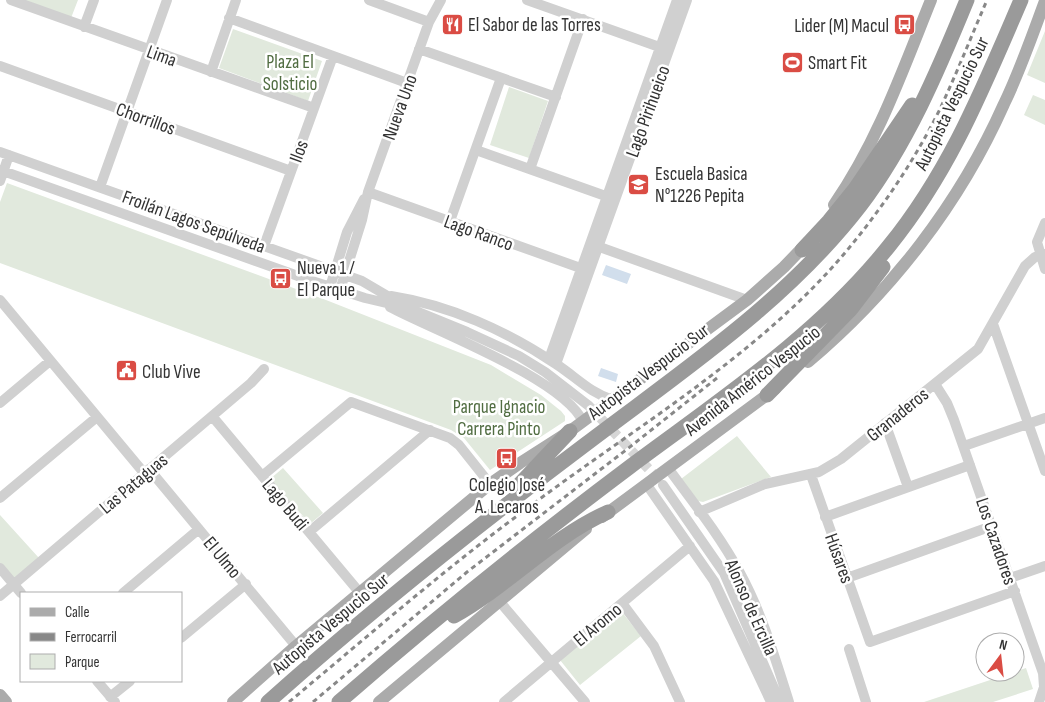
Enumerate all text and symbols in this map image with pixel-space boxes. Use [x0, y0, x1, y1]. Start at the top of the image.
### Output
restaurant icon: El Sabor de las Torres [440, 12, 464, 36]
bus stop icon: Lider (M) Macul [893, 13, 917, 37]
place label: El Sabor de las Torres [468, 14, 601, 37]
place label: Lider (M) Macul [794, 15, 889, 38]
street label: Autopista Vespucio Sur [910, 33, 995, 175]
street label: Lima [143, 40, 180, 72]
sports icon: Smart Fit [780, 50, 804, 74]
park label: Plaza El Solsticio [263, 51, 317, 96]
place label: Smart Fit [808, 52, 867, 75]
street label: Lago Pirihueico [621, 62, 676, 161]
street label: Nueva Uno [378, 72, 423, 143]
street label: Chorrillos [113, 98, 178, 141]
street label: Ilos [285, 137, 314, 166]
place label: Escuela Basica N°1226 Pepita [655, 163, 748, 208]
school or university icon: Escuela Basica N°1226 Pepita [627, 172, 651, 196]
street label: Froilán Lagos Sepúlveda [119, 186, 268, 259]
street label: Lago Ranco [441, 210, 516, 257]
place label: Nueva 1 / El Parque [297, 257, 355, 302]
bus stop icon: Nueva 1 / El Parque [269, 266, 293, 290]
street label: Autopista Vespucio Sur [583, 319, 714, 426]
street label: Avenida Américo Vespucio [680, 321, 825, 442]
public building icon: Club Vive [114, 359, 138, 383]
place label: Club Vive [142, 361, 201, 384]
street label: Granaderos [862, 383, 934, 447]
park label: Parque Ignacio Carrera Pinto [453, 396, 545, 441]
bus stop icon: Colegio José A. Lecaros [495, 446, 519, 470]
street label: Las Pataguas [95, 449, 173, 519]
street label: Lago Budi [257, 474, 313, 536]
place label: Colegio José A. Lecaros [469, 474, 545, 519]
street label: Los Cazadores [970, 495, 1021, 588]
street label: Húsares [819, 530, 858, 587]
street label: El Ulmo [198, 532, 246, 584]
street label: Alonso de Ercilla [719, 555, 782, 659]
street label: Autopista Vespucio Sur [267, 568, 395, 680]
legend [20, 592, 182, 682]
street label: El Aromo [569, 598, 627, 652]
text: Calle [65, 603, 89, 622]
text: Ferrocarril [65, 628, 117, 647]
north arrow [975, 632, 1025, 682]
text: N [997, 636, 1009, 654]
text: Parque [65, 653, 100, 672]

